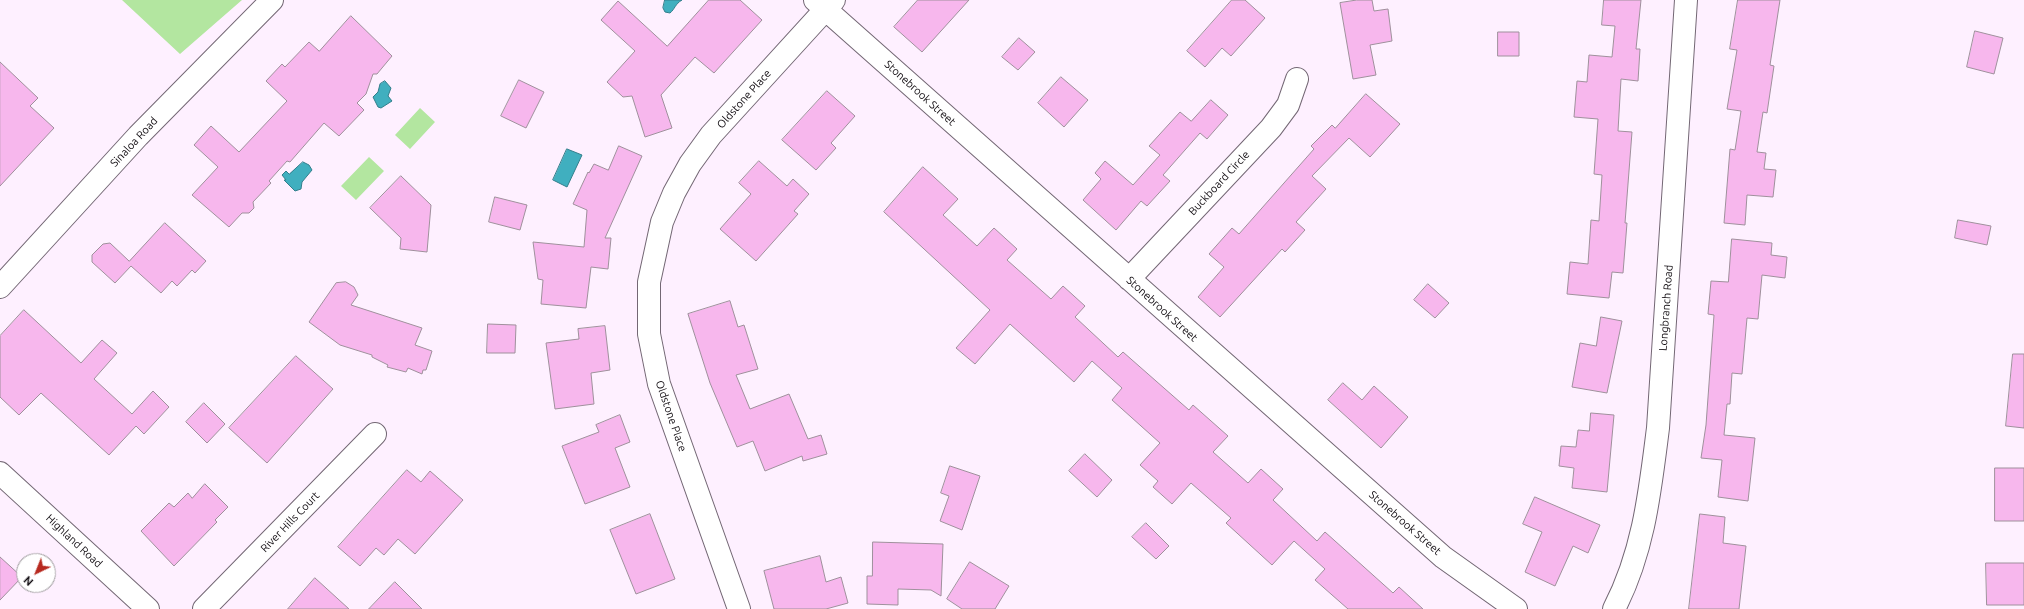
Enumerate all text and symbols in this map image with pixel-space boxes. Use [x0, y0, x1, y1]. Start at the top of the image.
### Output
street label: Stonebrook Street [882, 58, 958, 128]
street label: Oldstone Place [714, 67, 774, 131]
street label: Sinaloa Road [108, 114, 160, 170]
street label: Buckboard Circle [1186, 148, 1252, 218]
street label: Longbranch Road [1656, 264, 1676, 352]
street label: Stonebrook Street [1124, 274, 1200, 344]
street label: Oldstone Place [653, 379, 689, 453]
street label: Stonebrook Street [1366, 488, 1444, 558]
street label: River Hills Court [258, 489, 322, 555]
street label: Highland Road [43, 512, 105, 570]
north arrow [16, 553, 56, 593]
text: N [21, 574, 36, 588]

